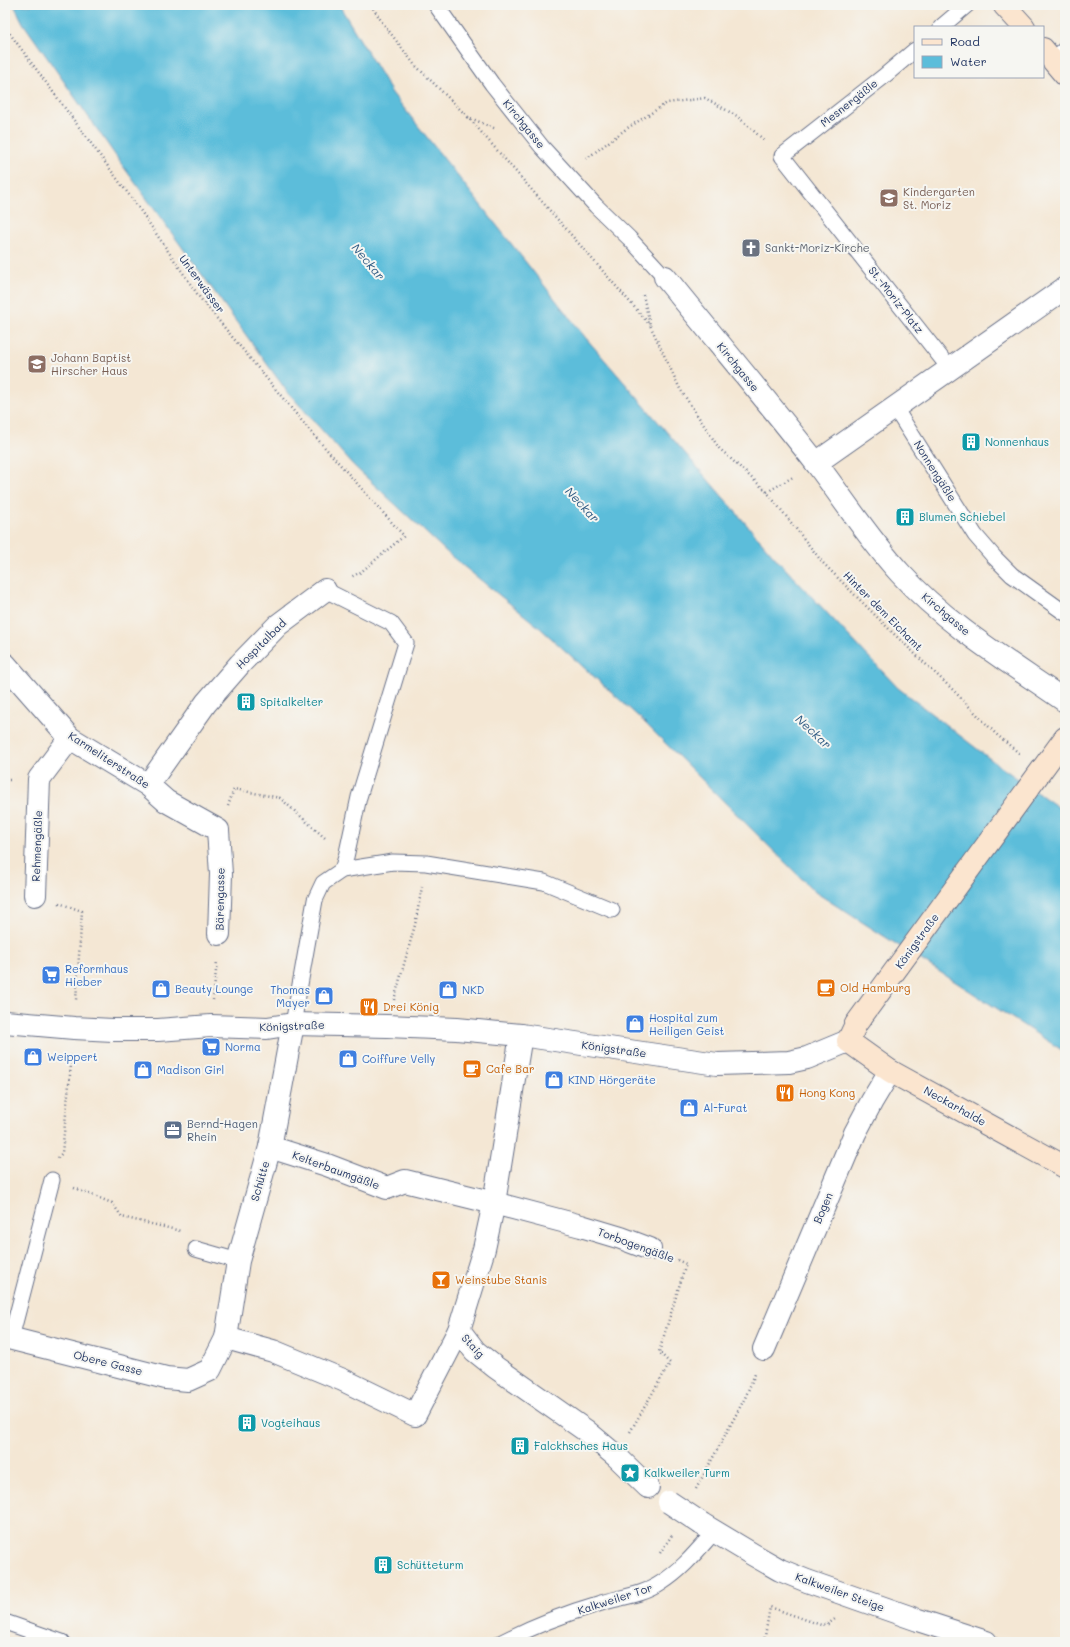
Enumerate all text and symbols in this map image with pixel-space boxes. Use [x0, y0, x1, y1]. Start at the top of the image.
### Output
legend [914, 26, 1044, 78]
text: Road [950, 33, 980, 49]
text: Water [950, 53, 987, 69]
street label: Mesnergäßle [817, 75, 881, 130]
street label: Kirchgasse [500, 96, 549, 151]
place label: Kindergarten St. Moriz [903, 184, 975, 212]
school or university icon: Kindergarten St. Moriz [878, 187, 900, 209]
church icon: Sankt-Moriz-Kirche [740, 237, 762, 259]
water label: Neckar [349, 240, 389, 283]
place label: Sankt-Moriz-Kirche [765, 240, 870, 255]
street label: Unterwässer [176, 251, 229, 316]
street label: St.-Moriz-Platz [865, 263, 927, 336]
street label: Kirchgasse [714, 339, 763, 394]
place label: Johann Baptist Hirscher Haus [51, 350, 131, 378]
school or university icon: Johann Baptist Hirscher Haus [26, 353, 48, 375]
building icon: Nonnenhaus [960, 431, 982, 453]
place label: Nonnenhaus [985, 434, 1049, 449]
street label: Nonnengäßle [911, 437, 960, 504]
water label: Neckar [562, 483, 603, 526]
building icon: Blumen Schiebel [894, 506, 916, 528]
place label: Blumen Schiebel [919, 509, 1005, 524]
street label: Hinter dem Eichamt [840, 568, 927, 654]
street label: Kirchgasse [919, 589, 974, 638]
street label: Hospitalbad [232, 615, 289, 672]
building icon: Spitalkelter [235, 691, 257, 713]
place label: Spitalkelter [260, 694, 323, 709]
water label: Neckar [792, 711, 835, 752]
street label: Karmeliterstraße [66, 728, 153, 792]
street label: Rehmengäßle [28, 810, 45, 882]
street label: Bärengasse [211, 867, 228, 931]
street label: Königstraße [891, 910, 942, 972]
place label: Reformhaus Hieber [65, 961, 128, 989]
supermarket icon: Reformhaus Hieber [40, 964, 62, 986]
cafe icon: Old Hamburg [815, 977, 837, 999]
shop icon: Beauty Lounge [150, 978, 172, 1000]
shop icon: NKD [437, 979, 459, 1001]
place label: Old Hamburg [840, 980, 910, 995]
place label: Beauty Lounge [175, 981, 253, 996]
place label: Thomas Mayer [270, 982, 310, 1010]
place label: NKD [462, 982, 484, 997]
shop icon: Thomas Mayer [313, 985, 335, 1007]
restaurant icon: Drei König [358, 996, 380, 1018]
place label: Drei König [383, 999, 439, 1014]
place label: Hospital zum Heiligen Geist [649, 1010, 725, 1038]
shop icon: Hospital zum Heiligen Geist [624, 1013, 646, 1035]
street label: Königstraße [259, 1017, 325, 1034]
supermarket icon: Norma [200, 1036, 222, 1058]
street label: Königstraße [581, 1037, 648, 1061]
place label: Norma [225, 1039, 261, 1054]
shop icon: Weippert [22, 1046, 44, 1068]
shop icon: Coiffure Velly [337, 1048, 359, 1070]
place label: Weippert [47, 1049, 98, 1064]
place label: Coiffure Velly [362, 1051, 436, 1066]
cafe icon: Cafe Bar [461, 1058, 483, 1080]
shop icon: Madison Girl [132, 1059, 154, 1081]
place label: Cafe Bar [486, 1061, 535, 1076]
place label: Madison Girl [157, 1062, 224, 1077]
shop icon: KIND Hörgeräte [543, 1069, 565, 1091]
place label: KIND Hörgeräte [568, 1072, 656, 1087]
restaurant icon: Hong Kong [774, 1082, 796, 1104]
street label: Neckarhalde [921, 1082, 989, 1129]
place label: Hong Kong [799, 1085, 855, 1100]
shop icon: Al-Furat [678, 1097, 700, 1119]
place label: Al-Furat [703, 1100, 748, 1115]
place label: Bernd-Hagen Rhein [187, 1116, 258, 1144]
office icon: Bernd-Hagen Rhein [162, 1119, 184, 1141]
street label: Kelterbaumgäßle [290, 1147, 382, 1192]
street label: Schütte [247, 1159, 272, 1203]
street label: Bogen [809, 1190, 836, 1226]
street label: Torbogengäßle [596, 1224, 677, 1265]
bar icon: Weinstube Stanis [430, 1269, 452, 1291]
place label: Weinstube Stanis [455, 1272, 547, 1287]
street label: Staig [459, 1330, 488, 1361]
street label: Obere Gasse [72, 1347, 145, 1378]
building icon: Vogteihaus [236, 1412, 258, 1434]
place label: Vogteihaus [261, 1415, 320, 1430]
building icon: Falckhsches Haus [509, 1435, 531, 1457]
place label: Falckhsches Haus [534, 1438, 628, 1453]
place icon: Kalkweiler Turm [619, 1462, 641, 1484]
place label: Kalkweiler Turm [644, 1465, 730, 1480]
building icon: Schütteturm [372, 1554, 394, 1576]
place label: Schütteturm [397, 1557, 464, 1572]
street label: Kalkweiler Steige [794, 1568, 887, 1615]
street label: Kalkweiler Tor [576, 1579, 654, 1618]

